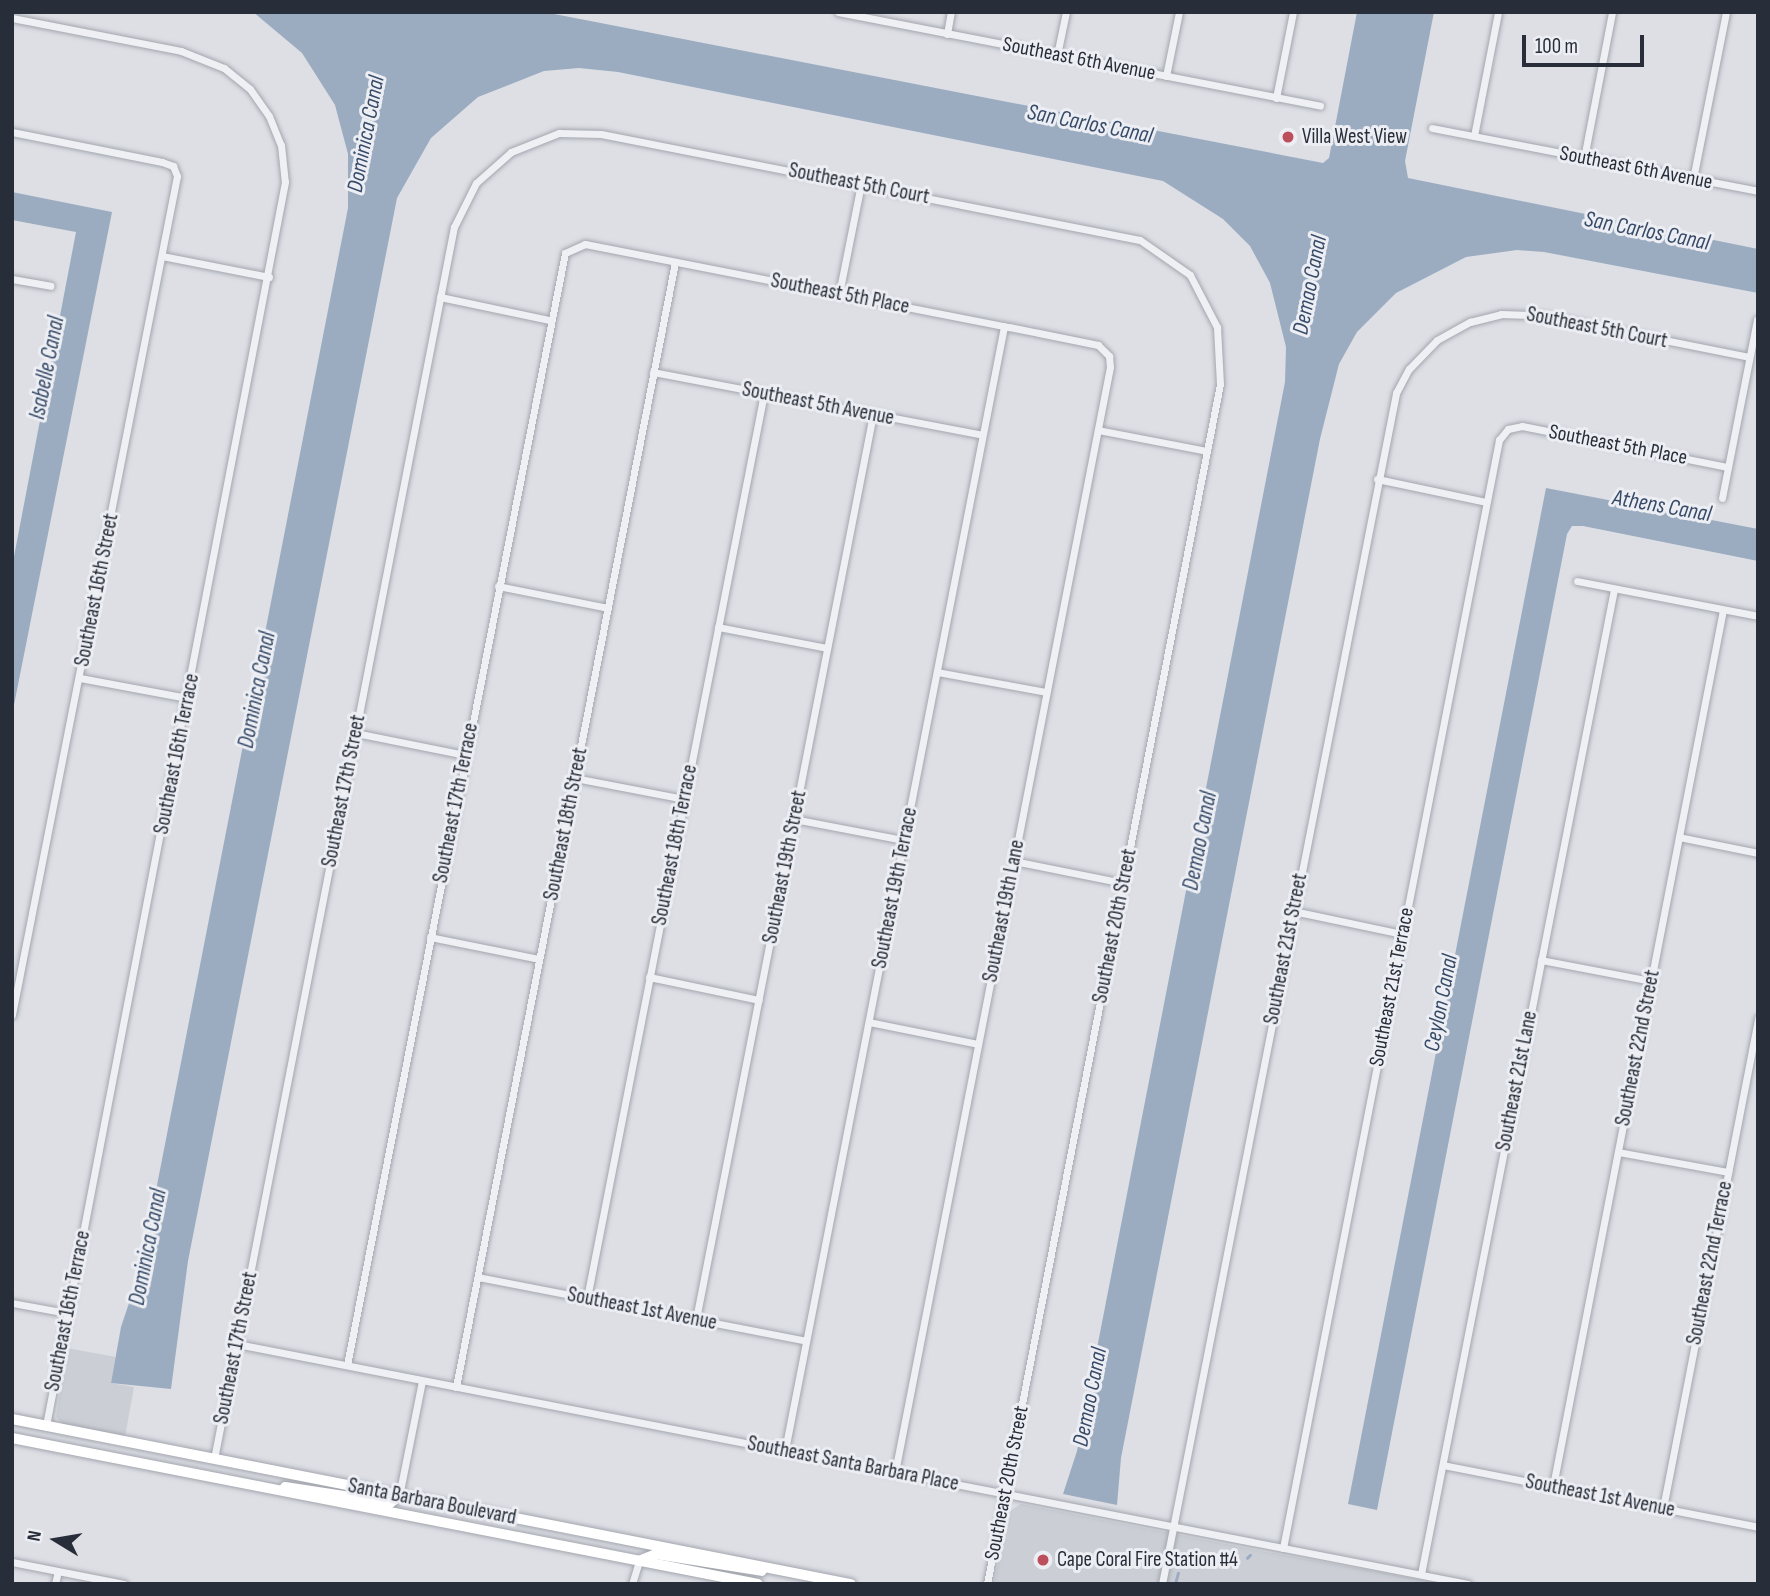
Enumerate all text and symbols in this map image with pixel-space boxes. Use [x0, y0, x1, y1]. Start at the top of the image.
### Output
scale bar [1525, 21, 1648, 65]
street label: Southeast 6th Avenue [1001, 32, 1157, 86]
text: 100 m [1535, 34, 1578, 59]
water label: Dominica Canal [341, 73, 391, 195]
water label: San Carlos Canal [1025, 98, 1155, 150]
place label: Villa West View [1302, 124, 1407, 150]
marker: Villa West View [1280, 129, 1296, 145]
street label: Southeast 6th Avenue [1558, 141, 1714, 195]
street label: Southeast 5th Court [786, 158, 932, 210]
water label: San Carlos Canal [1582, 205, 1712, 257]
water label: Demao Canal [1287, 233, 1333, 337]
street label: Southeast 5th Place [769, 268, 911, 320]
street label: Southeast 5th Court [1524, 302, 1670, 354]
water label: Isabelle Canal [23, 314, 71, 422]
street label: Southeast 5th Avenue [740, 377, 896, 431]
street label: Southeast 5th Place [1547, 419, 1689, 471]
water label: Athens Canal [1611, 484, 1713, 528]
street label: Southeast 16th Street [70, 511, 124, 669]
water label: Dominica Canal [232, 629, 282, 751]
street label: Southeast 16th Terrace [149, 672, 205, 836]
street label: Southeast 17th Street [317, 713, 371, 869]
street label: Southeast 17th Terrace [428, 721, 484, 885]
street label: Southeast 18th Street [539, 745, 593, 903]
street label: Southeast 18th Terrace [647, 763, 703, 927]
street label: Southeast 19th Street [758, 788, 812, 946]
water label: Demao Canal [1177, 789, 1223, 893]
street label: Southeast 19th Terrace [867, 805, 923, 971]
street label: Southeast 19th Lane [978, 838, 1030, 984]
street label: Southeast 20th Street [1088, 847, 1142, 1005]
street label: Southeast 21st Street [1259, 871, 1313, 1027]
street label: Southeast 21st Terrace [1364, 905, 1420, 1069]
water label: Ceylon Canal [1418, 952, 1464, 1054]
street label: Southeast 22nd Street [1611, 968, 1665, 1128]
street label: Southeast 21st Lane [1491, 1009, 1543, 1153]
street label: Southeast 22nd Terrace [1682, 1179, 1738, 1347]
water label: Dominica Canal [123, 1186, 173, 1308]
street label: Southeast 16th Terrace [40, 1229, 96, 1393]
street label: Southeast 17th Street [209, 1270, 263, 1426]
street label: Southeast 1st Avenue [565, 1282, 719, 1336]
water label: Demao Canal [1067, 1345, 1113, 1449]
street label: Southeast 20th Street [980, 1404, 1034, 1562]
street label: Southeast Santa Barbara Place [745, 1431, 961, 1497]
street label: Southeast 1st Avenue [1523, 1469, 1677, 1523]
street label: Santa Barbara Boulevard [346, 1473, 518, 1531]
north arrow [21, 1505, 91, 1575]
text: N [23, 1529, 47, 1543]
place label: Cape Coral Fire Station #4 [1057, 1547, 1238, 1573]
marker: Cape Coral Fire Station #4 [1035, 1552, 1051, 1568]

